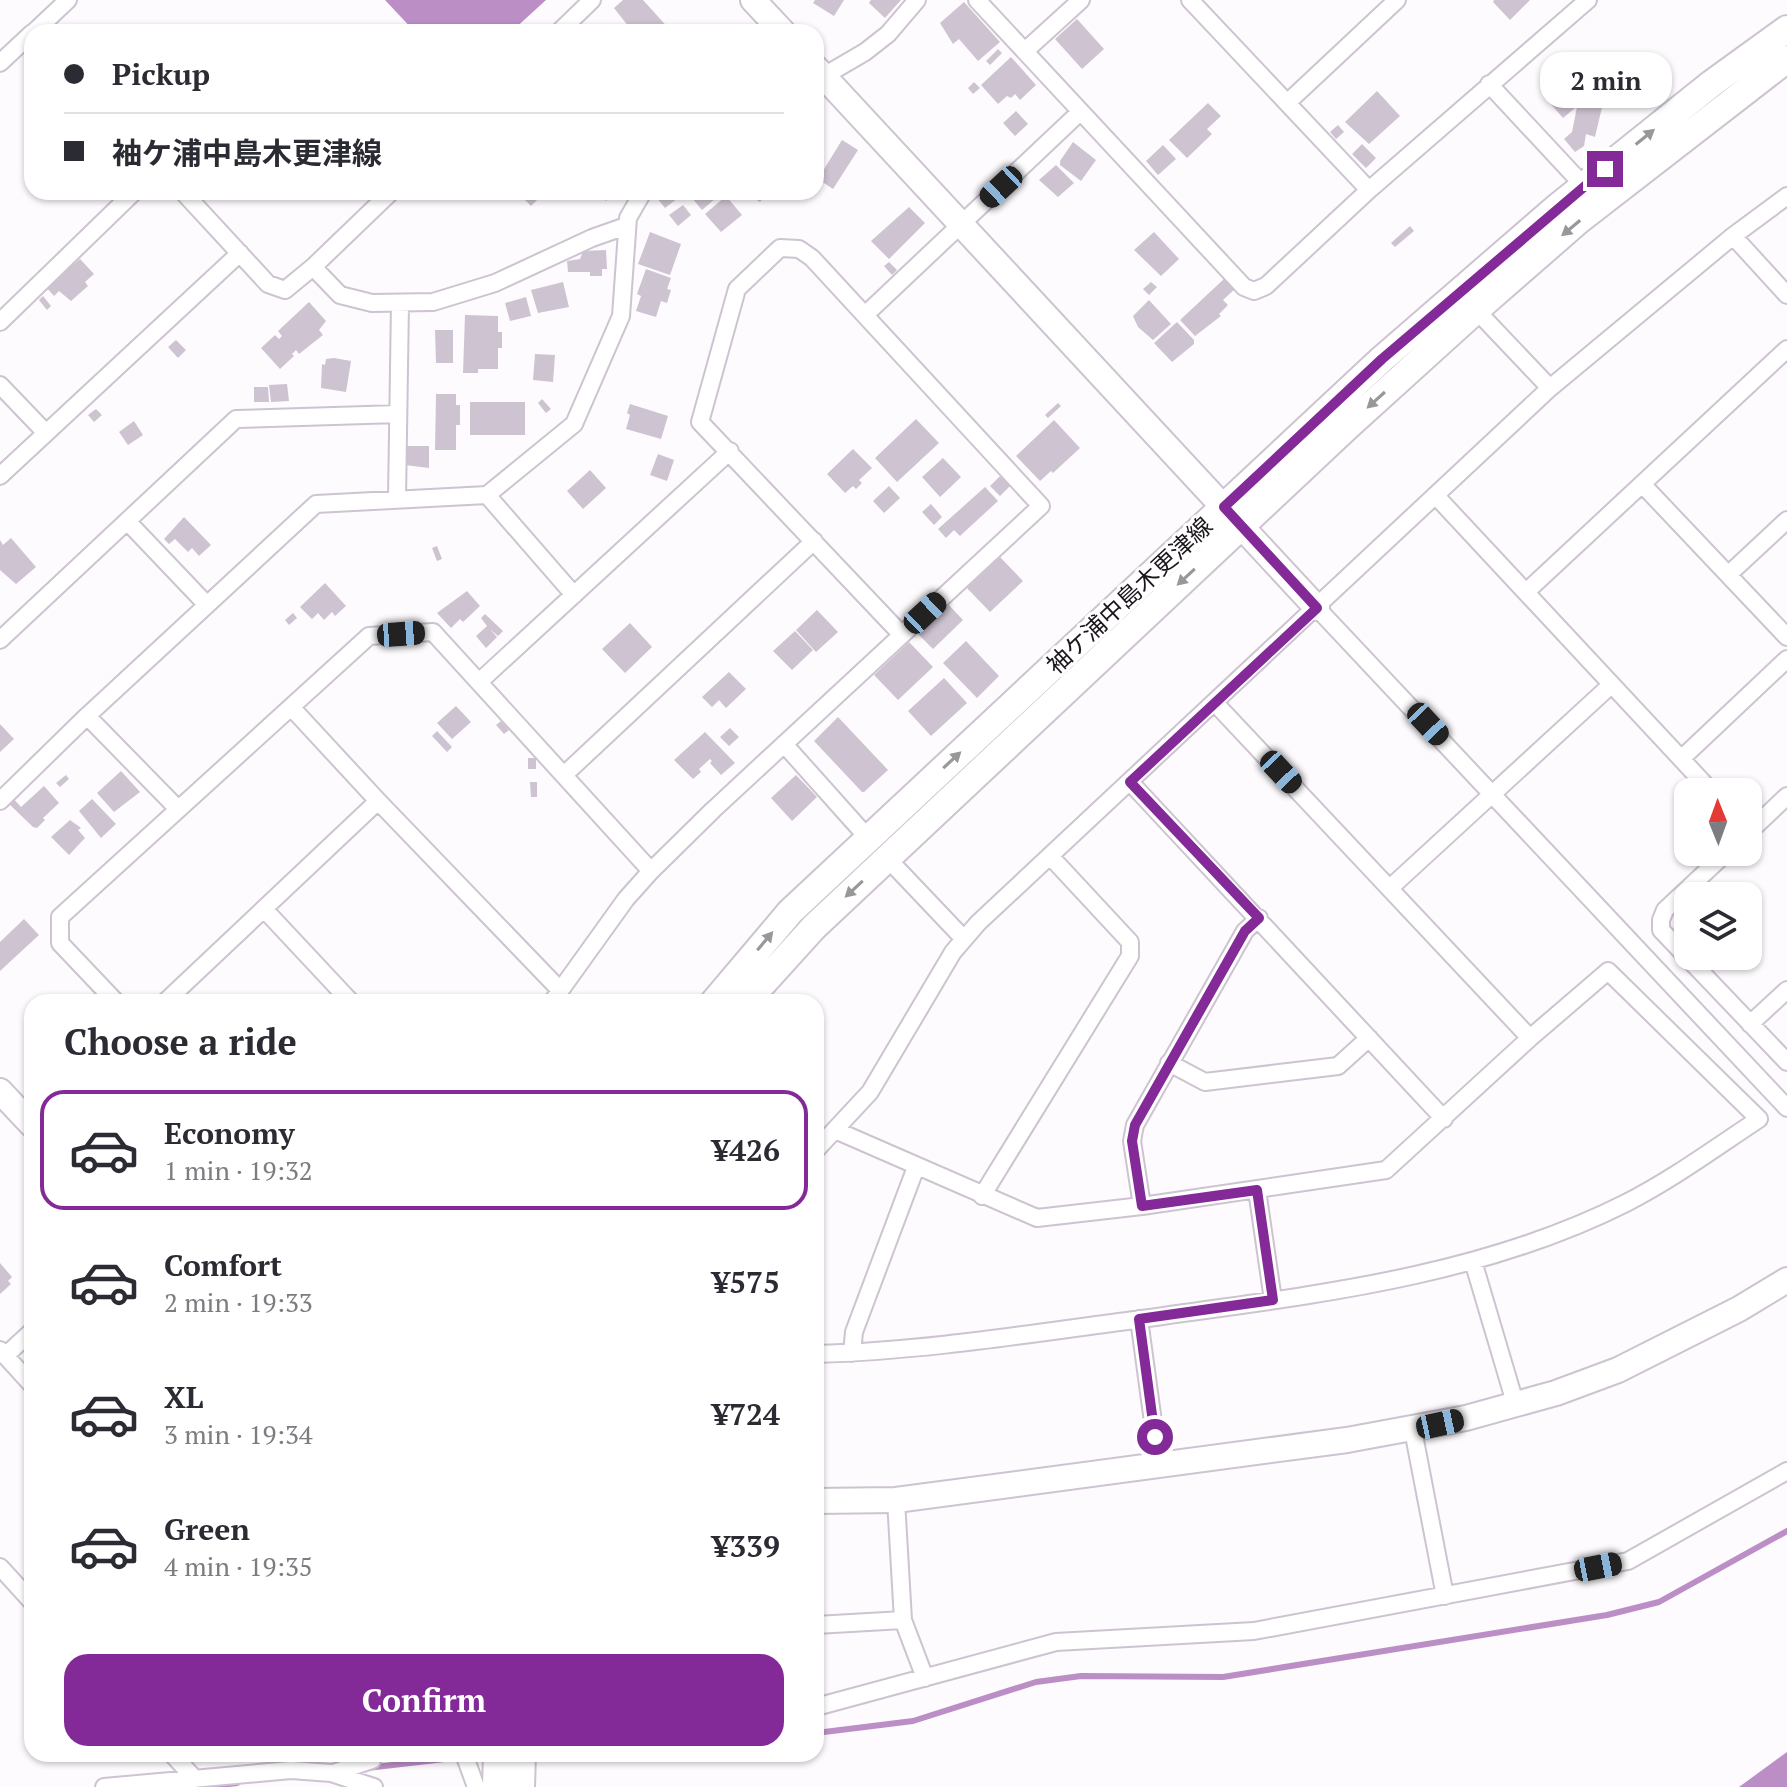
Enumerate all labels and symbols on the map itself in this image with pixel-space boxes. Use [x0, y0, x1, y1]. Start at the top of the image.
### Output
callout: 2 min [1539, 53, 1671, 109]
one-way arrow [1634, 129, 1655, 146]
route end [1587, 151, 1623, 187]
car [975, 162, 1027, 212]
one-way arrow [1561, 219, 1581, 236]
one-way arrow [1367, 391, 1386, 409]
street label: 袖ケ浦中島木更津線 [1039, 510, 1219, 680]
one-way arrow [1177, 568, 1196, 586]
car [899, 588, 951, 638]
car [376, 620, 426, 648]
car [1403, 698, 1453, 750]
car [1256, 746, 1306, 798]
one-way arrow [942, 752, 961, 770]
north arrow [1674, 778, 1762, 866]
one-way arrow [844, 880, 863, 898]
one-way arrow [756, 932, 773, 952]
car [1414, 1407, 1466, 1441]
route start [1137, 1419, 1173, 1455]
car [1572, 1551, 1624, 1583]

